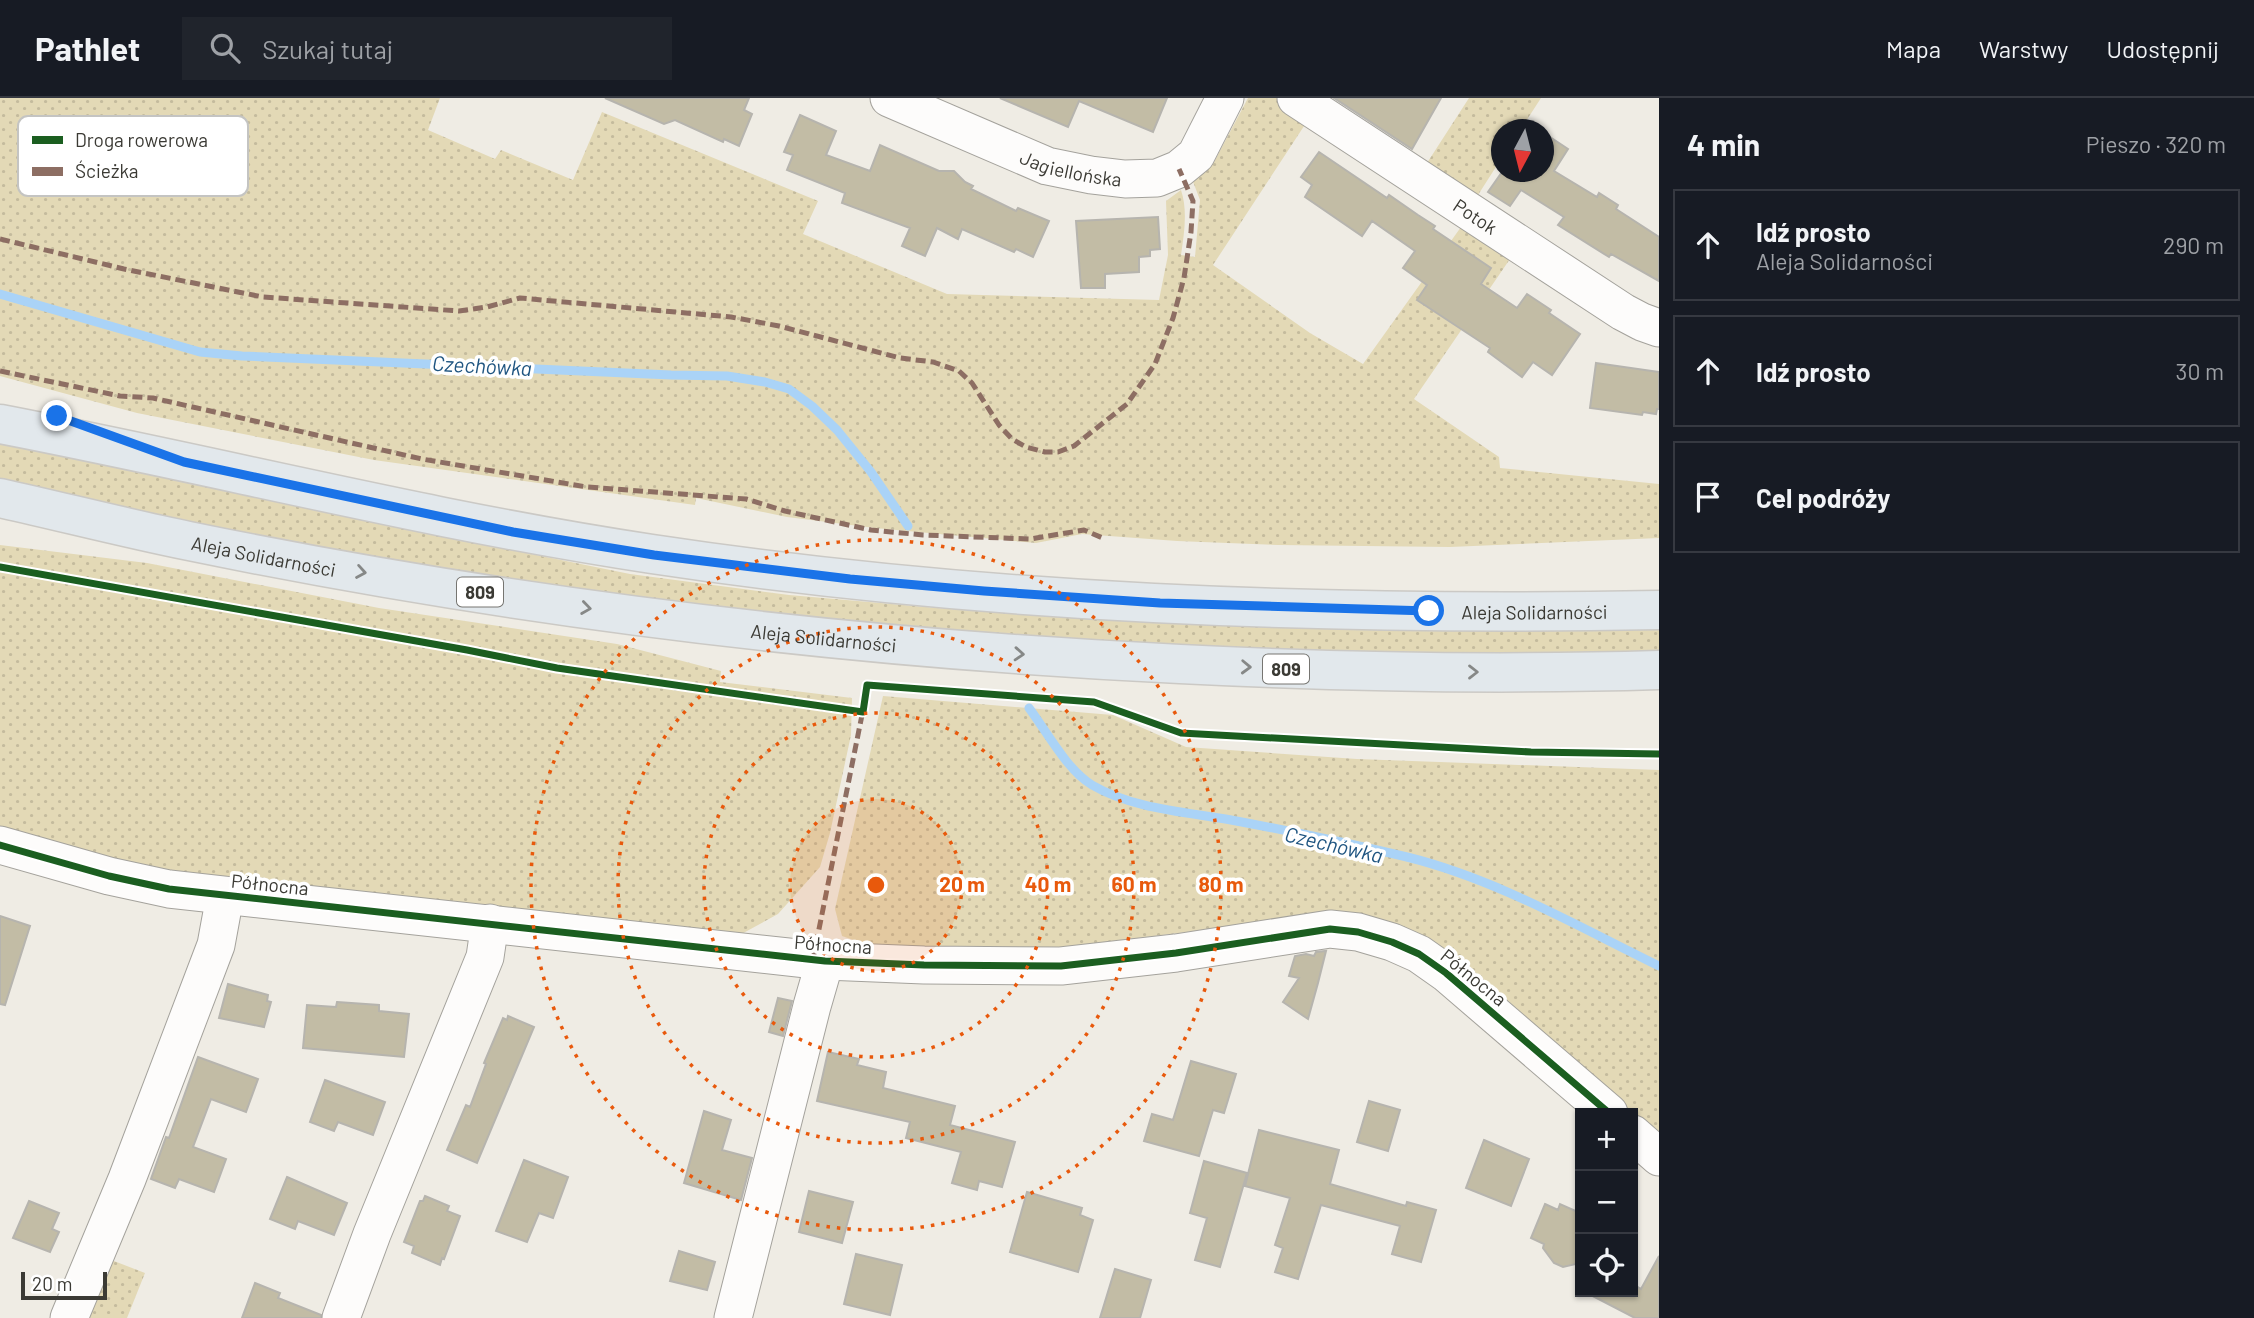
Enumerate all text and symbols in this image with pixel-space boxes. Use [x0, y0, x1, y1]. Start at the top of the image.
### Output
search box [182, 17, 672, 80]
text: Pathlet [35, 28, 140, 68]
icon: search [206, 29, 244, 67]
text: Szukaj tutaj [262, 33, 393, 64]
text: Mapa [1886, 34, 1941, 63]
text: Warstwy [1979, 34, 2068, 63]
text: Udostępnij [2106, 34, 2219, 63]
legend [18, 116, 248, 196]
north arrow [1491, 119, 1554, 182]
text: 4 min [1687, 126, 1760, 162]
text: Droga rowerowa [75, 128, 208, 151]
text: Pieszo · 320 m [2086, 130, 2226, 158]
street label: Jagiellońska [1017, 144, 1123, 190]
text: Ścieżka [75, 159, 138, 182]
street label: Potok [1450, 193, 1502, 238]
text: Idź prosto [1756, 216, 1871, 247]
icon: ahead [1689, 226, 1727, 264]
text: 290 m [2163, 231, 2224, 259]
text: Aleja Solidarności [1756, 247, 1933, 275]
water label: Czechówka [431, 350, 533, 380]
icon: ahead [1689, 352, 1727, 390]
text: Idź prosto [1756, 356, 1871, 387]
text: 30 m [2176, 357, 2224, 385]
route end [41, 400, 72, 431]
icon: arrive [1689, 478, 1727, 516]
text: Cel podróży [1756, 482, 1890, 513]
street label: Aleja Solidarności [190, 530, 338, 581]
one-way arrow [355, 564, 367, 579]
road number: 809 [457, 578, 503, 606]
route start [1413, 595, 1444, 626]
street label: Aleja Solidarności [1461, 599, 1608, 623]
one-way arrow [580, 600, 592, 615]
street label: Aleja Solidarności [750, 618, 898, 656]
one-way arrow [1014, 646, 1025, 661]
road number: 809 [1263, 654, 1309, 684]
one-way arrow [1241, 659, 1252, 675]
one-way arrow [1469, 664, 1479, 680]
water label: Czechówka [1283, 821, 1385, 867]
street label: Północna [230, 868, 310, 900]
text: 20 m [939, 871, 985, 896]
text: 40 m [1025, 871, 1071, 896]
text: 60 m [1112, 871, 1156, 896]
text: 80 m [1198, 871, 1244, 896]
centre of rings [864, 873, 888, 897]
street label: Północna [793, 930, 873, 958]
street label: Północna [1436, 944, 1512, 1010]
map controls [1575, 1108, 1638, 1297]
button: + [1575, 1108, 1638, 1171]
button: − [1575, 1171, 1638, 1234]
button: locate [1575, 1234, 1638, 1297]
scale bar [21, 1269, 107, 1301]
text: 20 m [32, 1272, 72, 1295]

